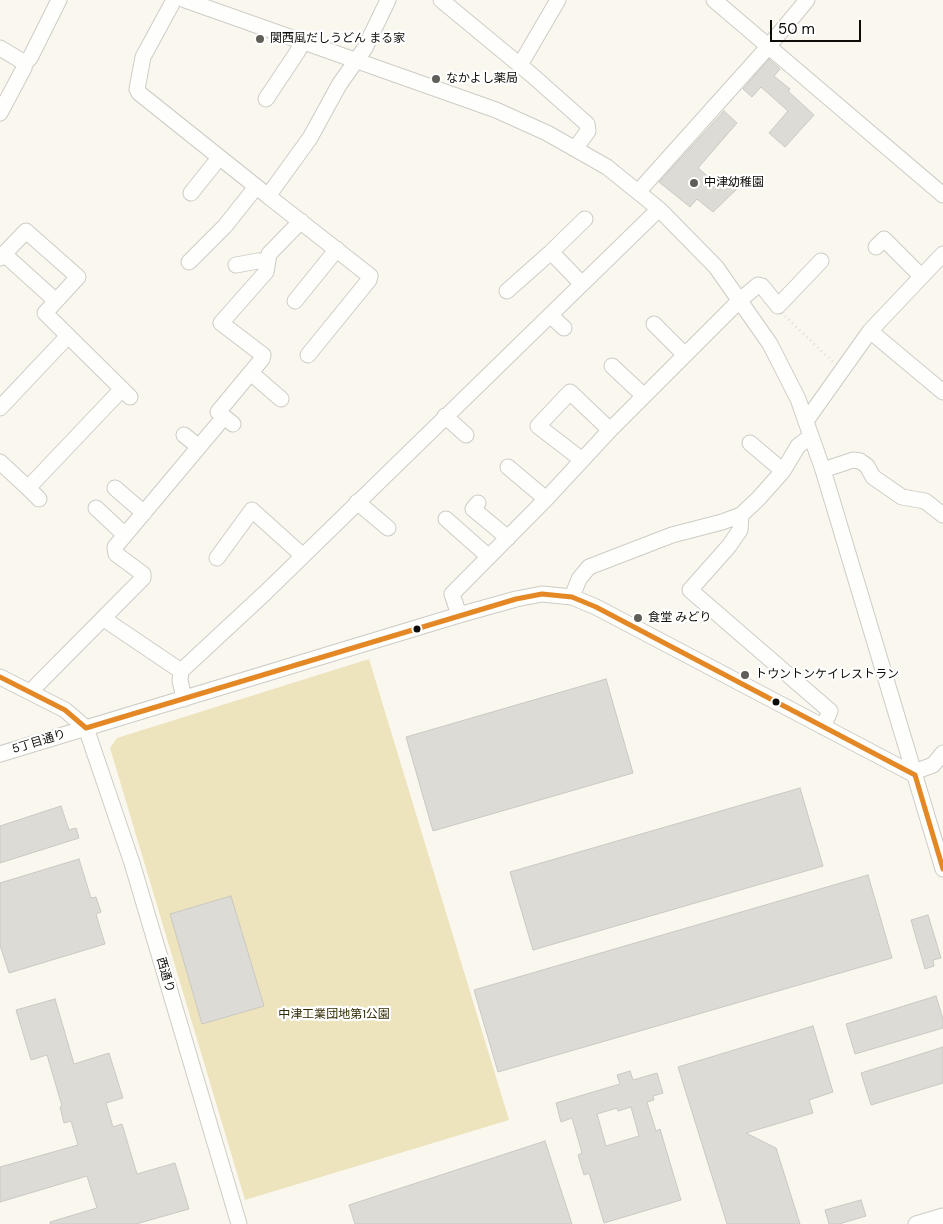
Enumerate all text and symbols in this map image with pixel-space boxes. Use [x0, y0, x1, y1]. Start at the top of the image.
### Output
scale bar [773, 10, 864, 42]
text: 50 m [778, 19, 815, 39]
place label: 関西風だしうどん まる家 [270, 32, 405, 46]
marker: 関西風だしうどん まる家 [254, 33, 266, 45]
place label: なかよし薬局 [446, 72, 518, 86]
marker: なかよし薬局 [430, 73, 442, 85]
place label: 中津幼稚園 [704, 176, 764, 190]
marker: 中津幼稚園 [688, 177, 700, 189]
place label: 食堂 みどり [648, 611, 711, 625]
marker: 食堂 みどり [632, 612, 644, 624]
unlabelled marker [412, 624, 422, 634]
place label: トウントンケイレストラン [755, 668, 899, 682]
marker: トウントンケイレストラン [739, 669, 751, 681]
unlabelled marker [771, 697, 781, 707]
street label: 5丁目通り [10, 727, 68, 757]
street label: 西通り [153, 956, 177, 994]
park label: 中津工業団地第1公園 [278, 1008, 390, 1022]

